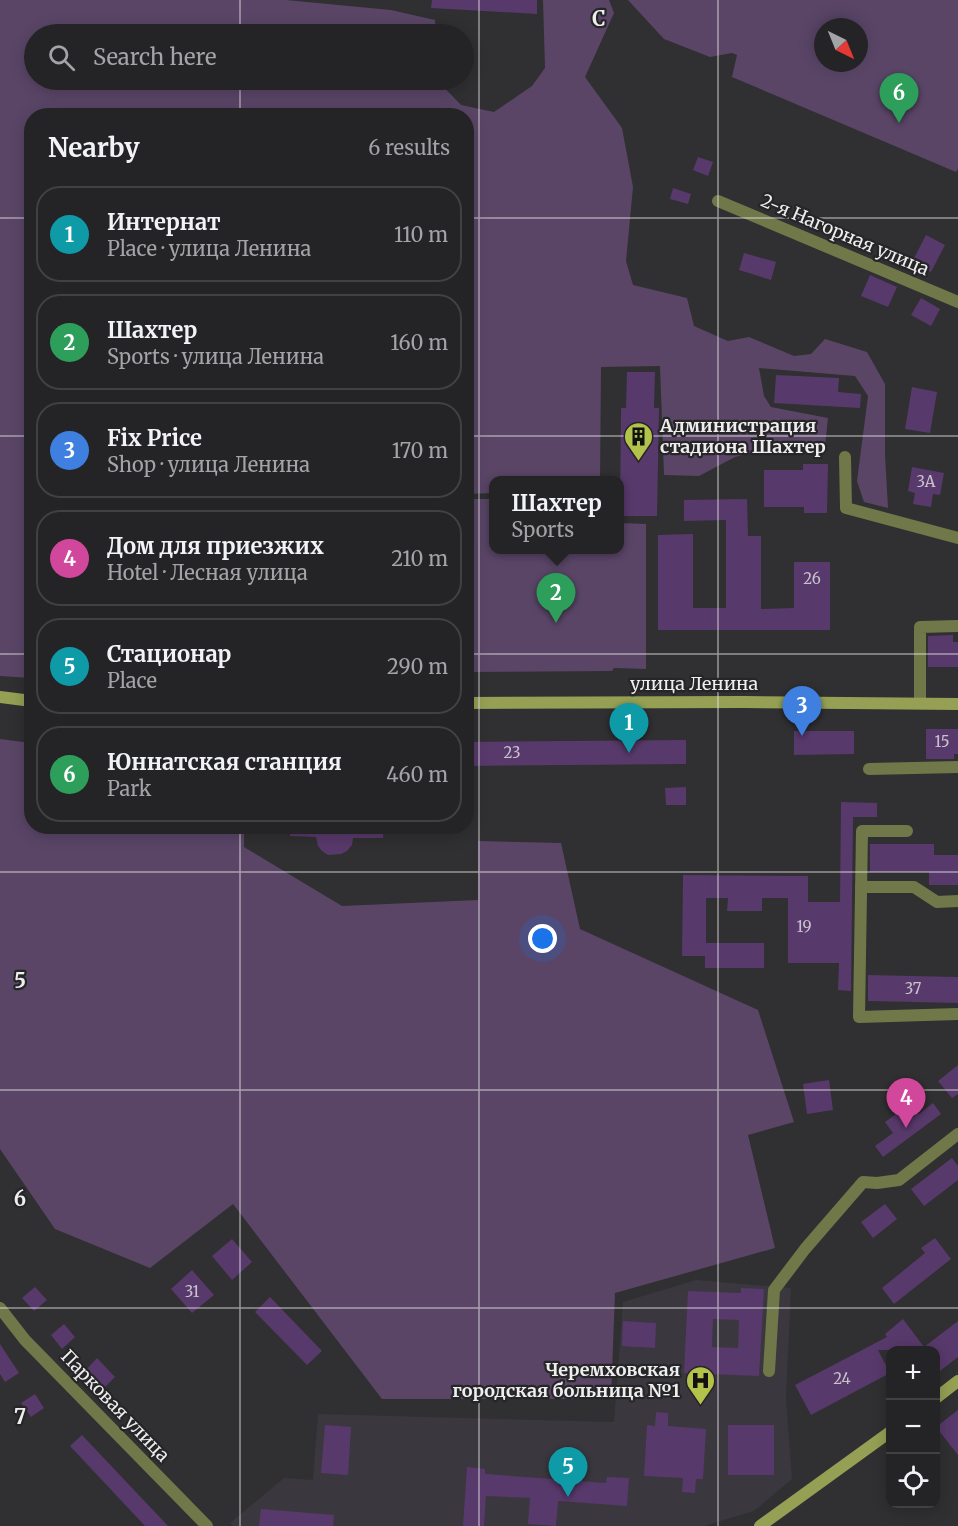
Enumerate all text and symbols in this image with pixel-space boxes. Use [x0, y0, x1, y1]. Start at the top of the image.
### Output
text: C [592, 6, 606, 31]
north arrow [814, 18, 868, 72]
search box [24, 24, 474, 90]
icon: search [45, 41, 78, 74]
text: Search here [93, 43, 216, 71]
pin: 6 [880, 74, 918, 123]
text: Nearby [48, 131, 140, 164]
text: 6 results [368, 135, 450, 160]
street label: 2-я Нагорная улица [758, 189, 933, 281]
text: Интернат [107, 208, 221, 236]
text: 1 [65, 222, 74, 247]
text: 110 m [394, 222, 448, 247]
text: Place · улица Ленина [107, 236, 311, 261]
text: Шахтер [107, 316, 197, 344]
text: 2 [64, 330, 75, 355]
text: 160 m [390, 330, 448, 355]
text: Sports · улица Ленина [107, 344, 324, 369]
place label: Администрация стадиона Шахтер [659, 414, 826, 458]
building icon: Администрация стадиона Шахтер [623, 420, 655, 462]
text: Fix Price [107, 424, 202, 452]
text: 3 [64, 438, 75, 463]
text: 170 m [392, 438, 448, 463]
text: Shop · улица Ленина [107, 452, 310, 477]
house number: 3А [917, 472, 936, 491]
popup [489, 476, 624, 554]
text: Шахтер [511, 489, 602, 517]
text: Sports [511, 517, 574, 542]
text: Дом для приезжих [107, 532, 324, 560]
text: 4 [63, 546, 76, 571]
text: 210 m [391, 546, 448, 571]
text: Hotel · Лесная улица [107, 560, 308, 585]
house number: 26 [803, 569, 821, 588]
pin: 2 [536, 574, 576, 623]
text: Стационар [107, 640, 231, 668]
text: 5 [64, 654, 75, 679]
text: 290 m [387, 654, 448, 679]
text: Place [107, 668, 157, 693]
street label: улица Ленина [630, 672, 758, 695]
pin: 3 [782, 686, 822, 736]
pin: 1 [610, 704, 648, 753]
house number: 15 [934, 732, 950, 751]
house number: 23 [504, 743, 520, 762]
text: Юннатская станция [107, 748, 342, 776]
text: 6 [63, 762, 76, 787]
text: 460 m [386, 762, 448, 787]
text: Park [107, 776, 151, 801]
house number: 19 [796, 917, 812, 936]
your location [528, 924, 557, 953]
text: 5 [14, 968, 26, 993]
house number: 37 [905, 979, 922, 998]
pin: 4 [886, 1078, 926, 1128]
text: 6 [14, 1186, 26, 1211]
house number: 31 [185, 1282, 200, 1301]
street label: Парковая улица [56, 1345, 175, 1467]
map controls [886, 1346, 940, 1508]
button: + [886, 1346, 940, 1400]
place label: Черемховская городская больница №1 [452, 1358, 680, 1402]
hospital icon: Черемховская городская больница №1 [685, 1364, 717, 1406]
house number: 24 [833, 1369, 851, 1388]
button: − [886, 1400, 940, 1454]
text: 7 [14, 1404, 26, 1429]
pin: 5 [548, 1448, 588, 1497]
button: locate [886, 1454, 940, 1508]

